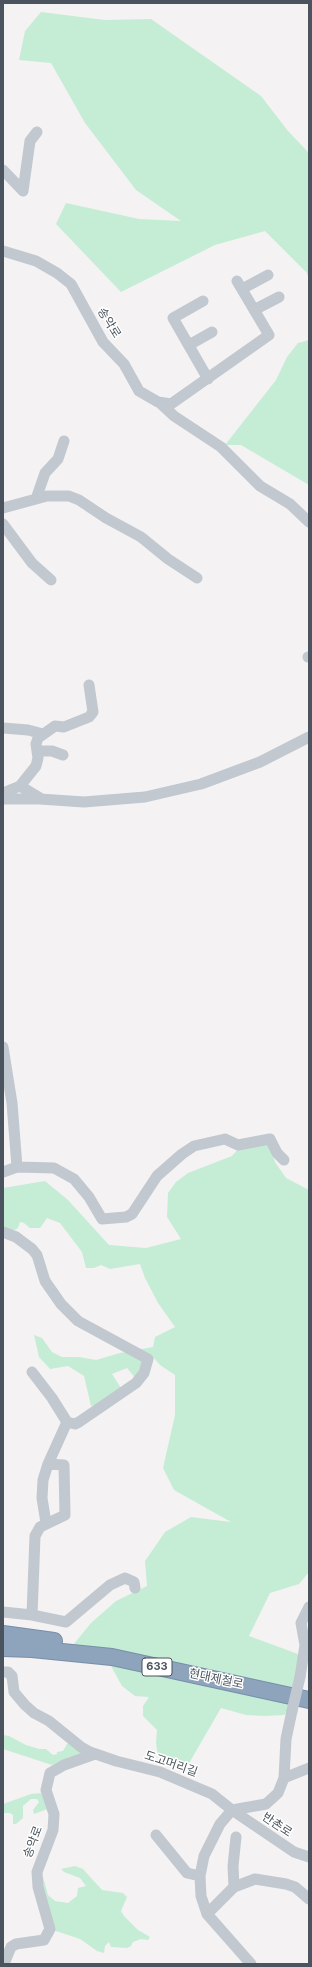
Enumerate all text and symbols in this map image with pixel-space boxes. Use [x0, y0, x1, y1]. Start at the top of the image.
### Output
street label: 송악로 [94, 305, 124, 341]
road number: 633 [142, 1658, 172, 1676]
street label: 현대제철로 [188, 1666, 244, 1692]
street label: 도고머리길 [143, 1748, 199, 1780]
street label: 반촌로 [259, 1810, 295, 1840]
street label: 송악로 [20, 1824, 46, 1860]

